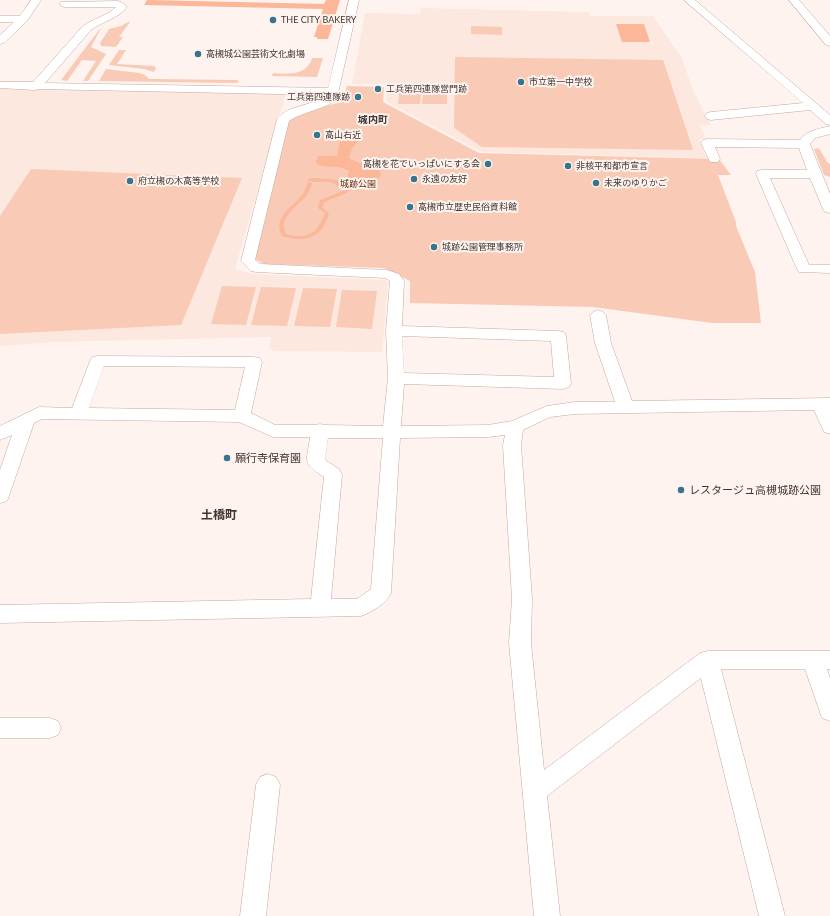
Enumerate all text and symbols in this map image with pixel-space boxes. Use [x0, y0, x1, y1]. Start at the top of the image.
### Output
marker: THE CITY BAKERY [268, 15, 278, 25]
place label: THE CITY BAKERY [281, 15, 356, 25]
marker: 高槻城公園芸術文化劇場 [193, 49, 203, 59]
place label: 高槻城公園芸術文化劇場 [206, 49, 305, 59]
marker: 市立第一中学校 [516, 77, 526, 87]
place label: 市立第一中学校 [529, 77, 592, 87]
marker: 工兵第四連隊営門跡 [373, 84, 383, 94]
place label: 工兵第四連隊営門跡 [386, 84, 467, 94]
place label: 工兵第四連隊跡 [287, 92, 350, 102]
marker: 工兵第四連隊跡 [353, 92, 363, 102]
district label: 城内町 [358, 114, 388, 126]
marker: 高山右近 [312, 130, 322, 140]
place label: 高山右近 [325, 130, 361, 140]
place label: 高槻を花でいっぱいにする会 [363, 159, 480, 169]
marker: 高槻を花でいっぱいにする会 [483, 159, 493, 169]
marker: 非核平和都市宣言 [563, 161, 573, 171]
place label: 非核平和都市宣言 [576, 161, 648, 171]
marker: 永遠の友好 [409, 174, 419, 184]
place label: 永遠の友好 [422, 174, 467, 184]
marker: 府立槻の木高等学校 [125, 176, 135, 186]
place label: 府立槻の木高等学校 [138, 176, 219, 186]
marker: 未来のゆりかご [591, 178, 601, 188]
place label: 未来のゆりかご [604, 178, 667, 188]
park label: 城跡公園 [340, 179, 376, 189]
marker: 高槻市立歴史民俗資料館 [405, 202, 415, 212]
place label: 高槻市立歴史民俗資料館 [418, 202, 517, 212]
marker: 城跡公園管理事務所 [429, 242, 439, 252]
place label: 城跡公園管理事務所 [442, 242, 523, 252]
place label: 願行寺保育園 [235, 451, 301, 465]
marker: 願行寺保育園 [222, 453, 232, 463]
place label: レスタージュ高槻城跡公園 [689, 483, 821, 497]
marker: レスタージュ高槻城跡公園 [676, 485, 686, 495]
district label: 土橋町 [201, 508, 237, 522]

